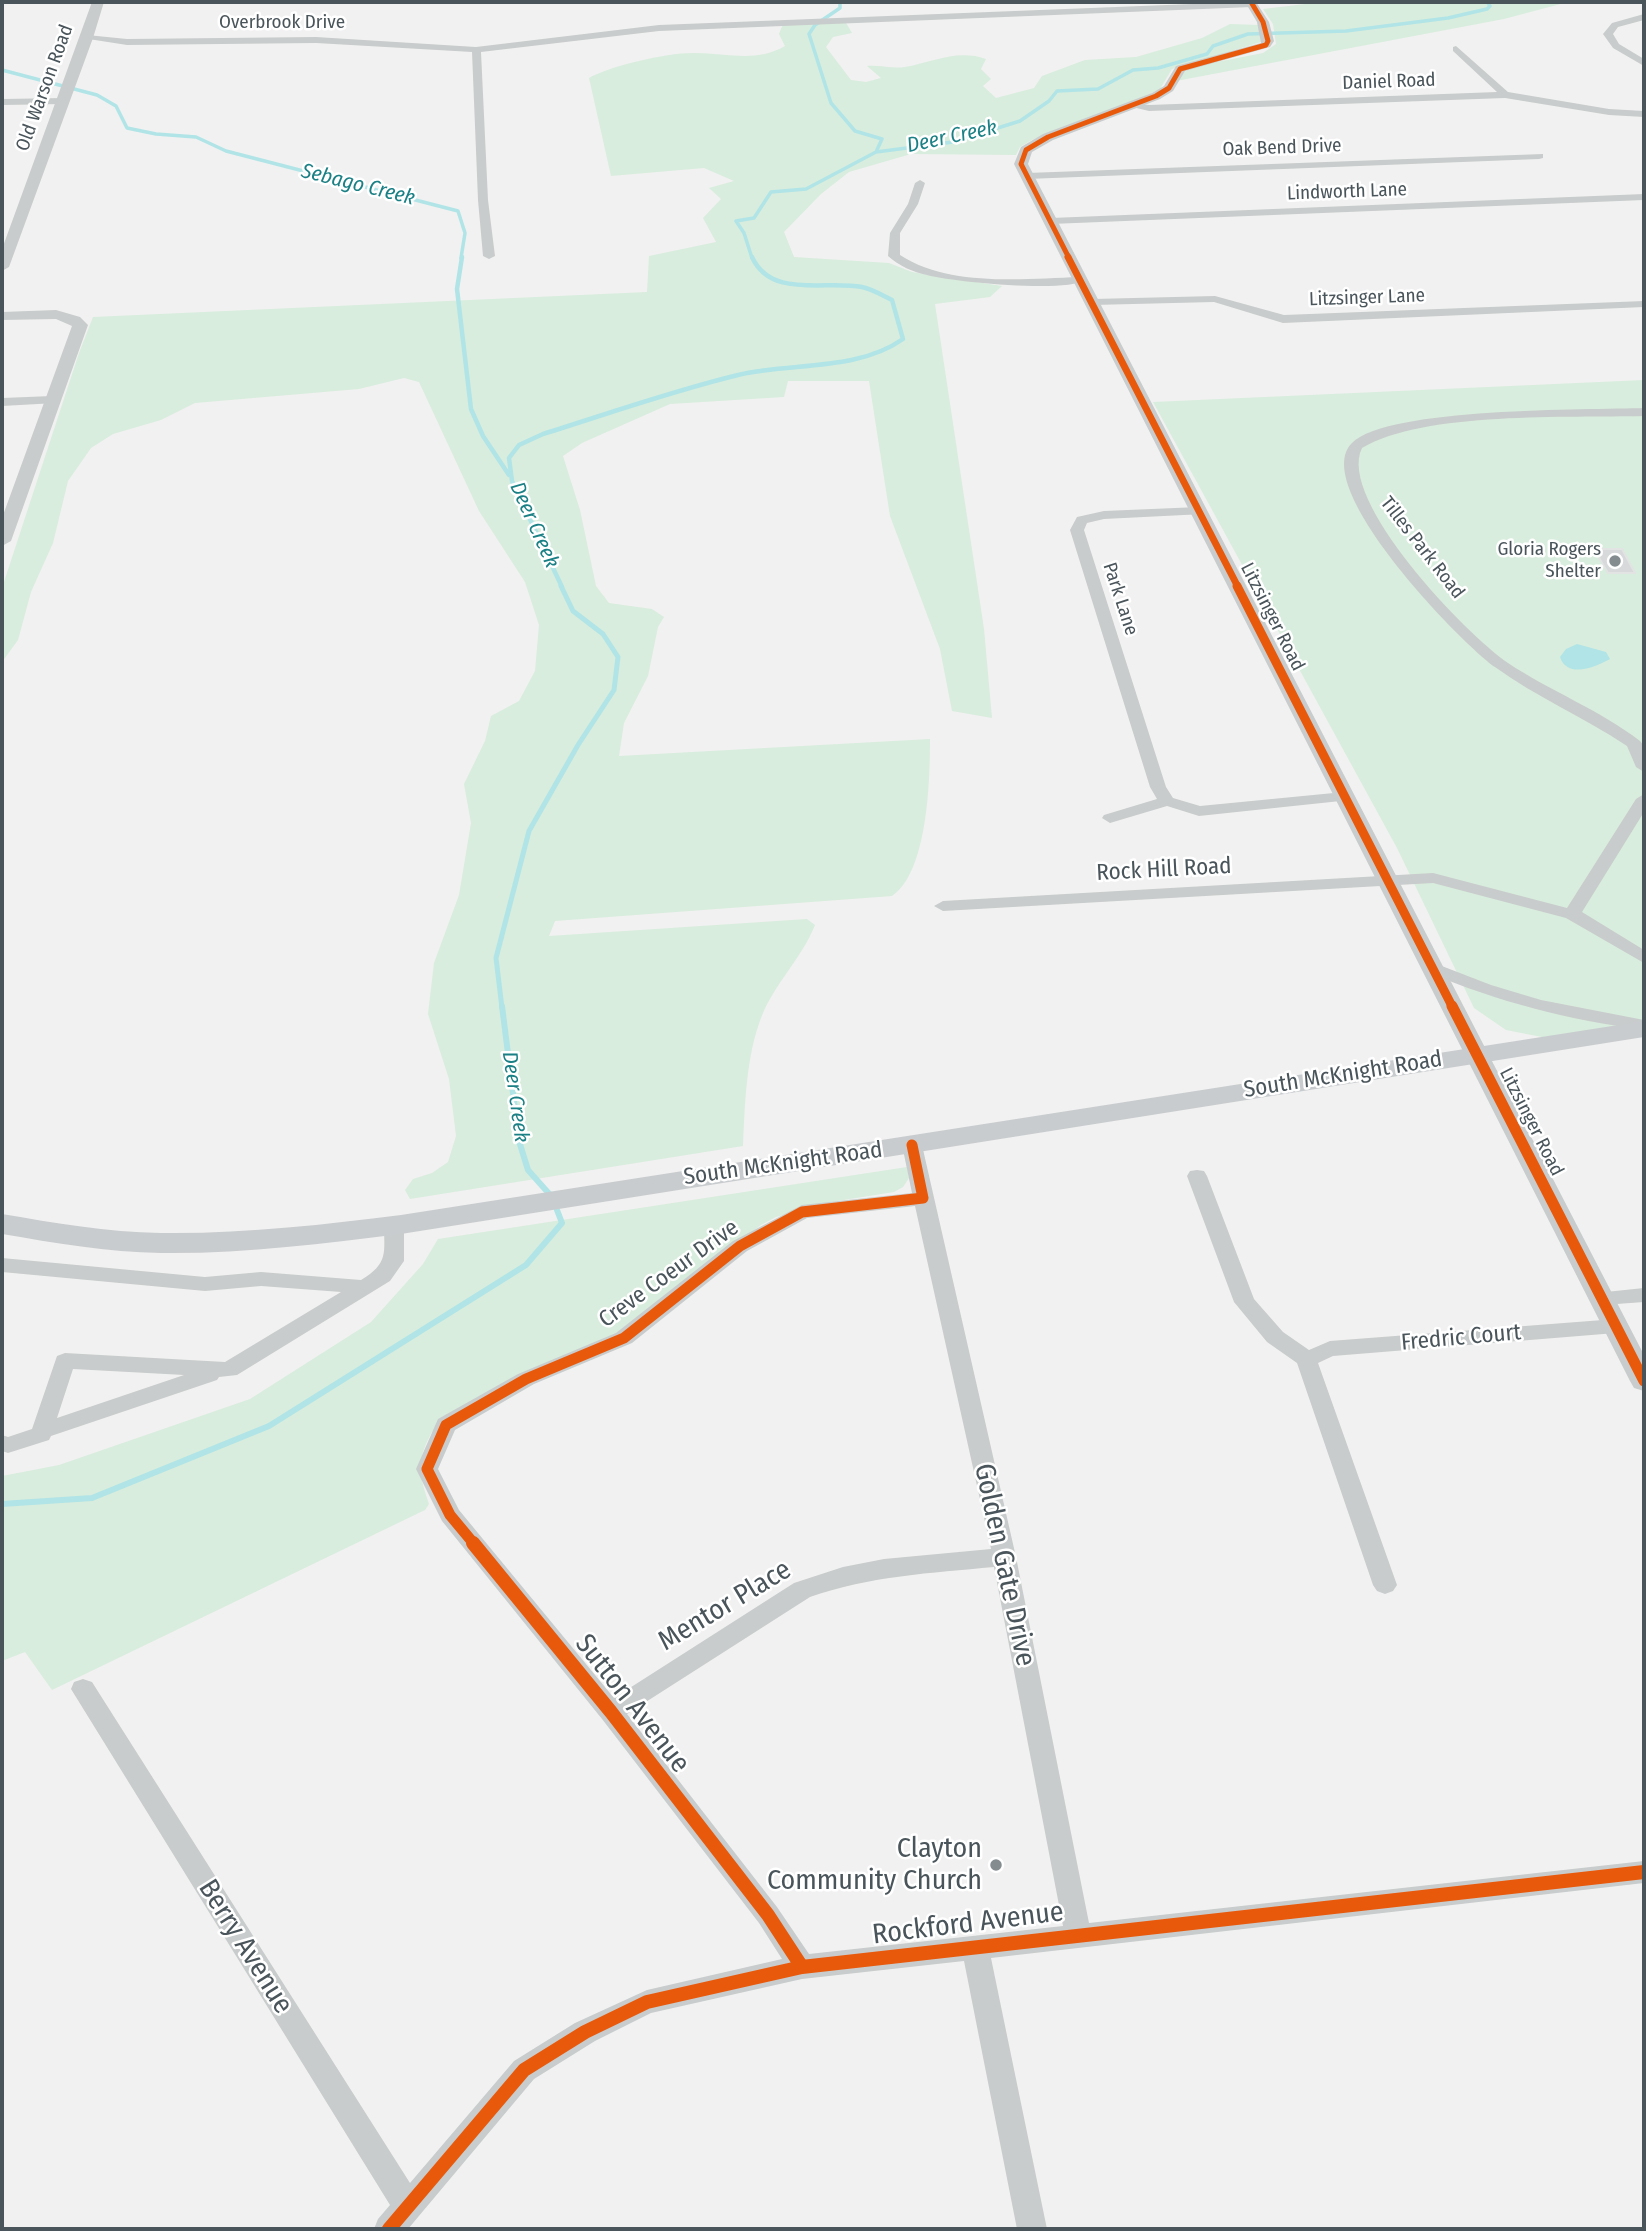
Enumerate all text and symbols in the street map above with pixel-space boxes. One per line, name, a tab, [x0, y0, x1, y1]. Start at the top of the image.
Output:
street label: Overbrook Drive	[219, 12, 345, 34]
street label: Old Warson Road	[12, 22, 78, 154]
street label: Daniel Road	[1342, 69, 1436, 95]
water label: Deer Creek	[905, 115, 999, 159]
street label: Oak Bend Drive	[1222, 135, 1342, 161]
water label: Sebago Creek	[299, 159, 417, 211]
street label: Lindworth Lane	[1287, 179, 1407, 205]
street label: Litzsinger Lane	[1309, 285, 1425, 311]
water label: Deer Creek	[504, 478, 564, 572]
street label: Tilles Park Road	[1375, 492, 1469, 604]
place label: Gloria Rogers Shelter	[1497, 539, 1601, 583]
marker: Gloria Rogers Shelter	[1607, 553, 1623, 569]
street label: Litzsinger Road	[1235, 559, 1309, 675]
street label: Park Lane	[1098, 560, 1142, 638]
street label: Rock Hill Road	[1096, 853, 1232, 887]
street label: South McKnight Road	[1242, 1046, 1444, 1104]
water label: Deer Creek	[496, 1050, 534, 1144]
street label: Litzsinger Road	[1494, 1064, 1568, 1180]
street label: South McKnight Road	[682, 1136, 884, 1192]
street label: Creve Coeur Drive	[594, 1214, 744, 1334]
street label: Fredric Court	[1400, 1319, 1522, 1357]
street label: Golden Gate Drive	[966, 1461, 1042, 1669]
street label: Mentor Place	[653, 1553, 797, 1659]
street label: Sutton Avenue	[567, 1628, 697, 1780]
place label: Clayton Community Church	[767, 1832, 982, 1898]
marker: Clayton Community Church	[988, 1857, 1004, 1873]
street label: Berry Avenue	[191, 1874, 299, 2020]
street label: Rockford Avenue	[871, 1896, 1065, 1952]

